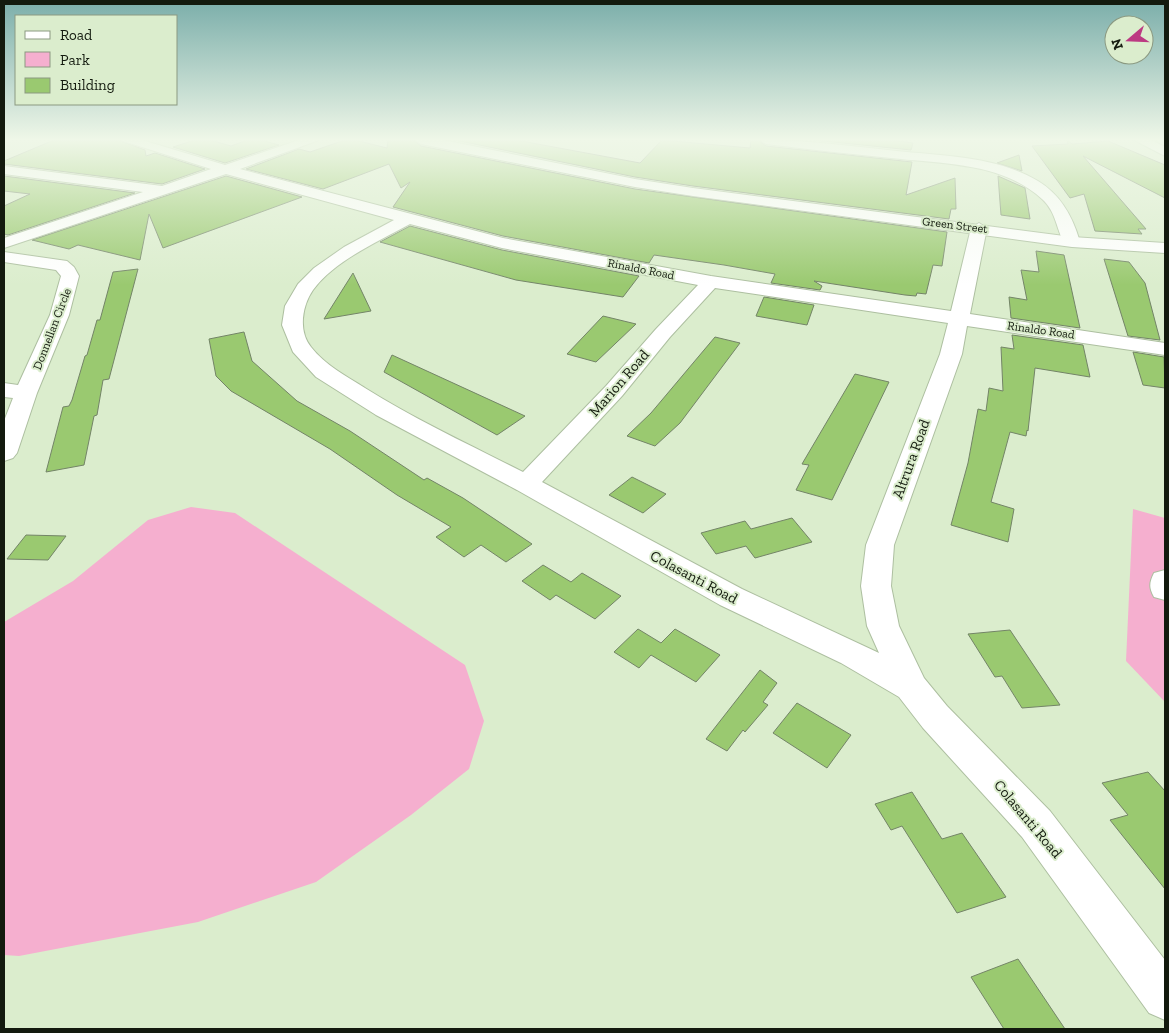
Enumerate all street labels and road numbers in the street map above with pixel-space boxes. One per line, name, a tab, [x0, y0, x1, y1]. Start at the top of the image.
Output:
street label: Green Street	[921, 214, 989, 236]
street label: Rinaldo Road	[606, 256, 676, 282]
street label: Donnellan Circle	[30, 286, 74, 372]
street label: Rinaldo Road	[1006, 318, 1076, 342]
street label: Marion Road	[585, 345, 653, 420]
street label: Altrura Road	[888, 416, 934, 501]
street label: Colasanti Road	[647, 546, 741, 608]
street label: Colasanti Road	[990, 776, 1066, 862]

